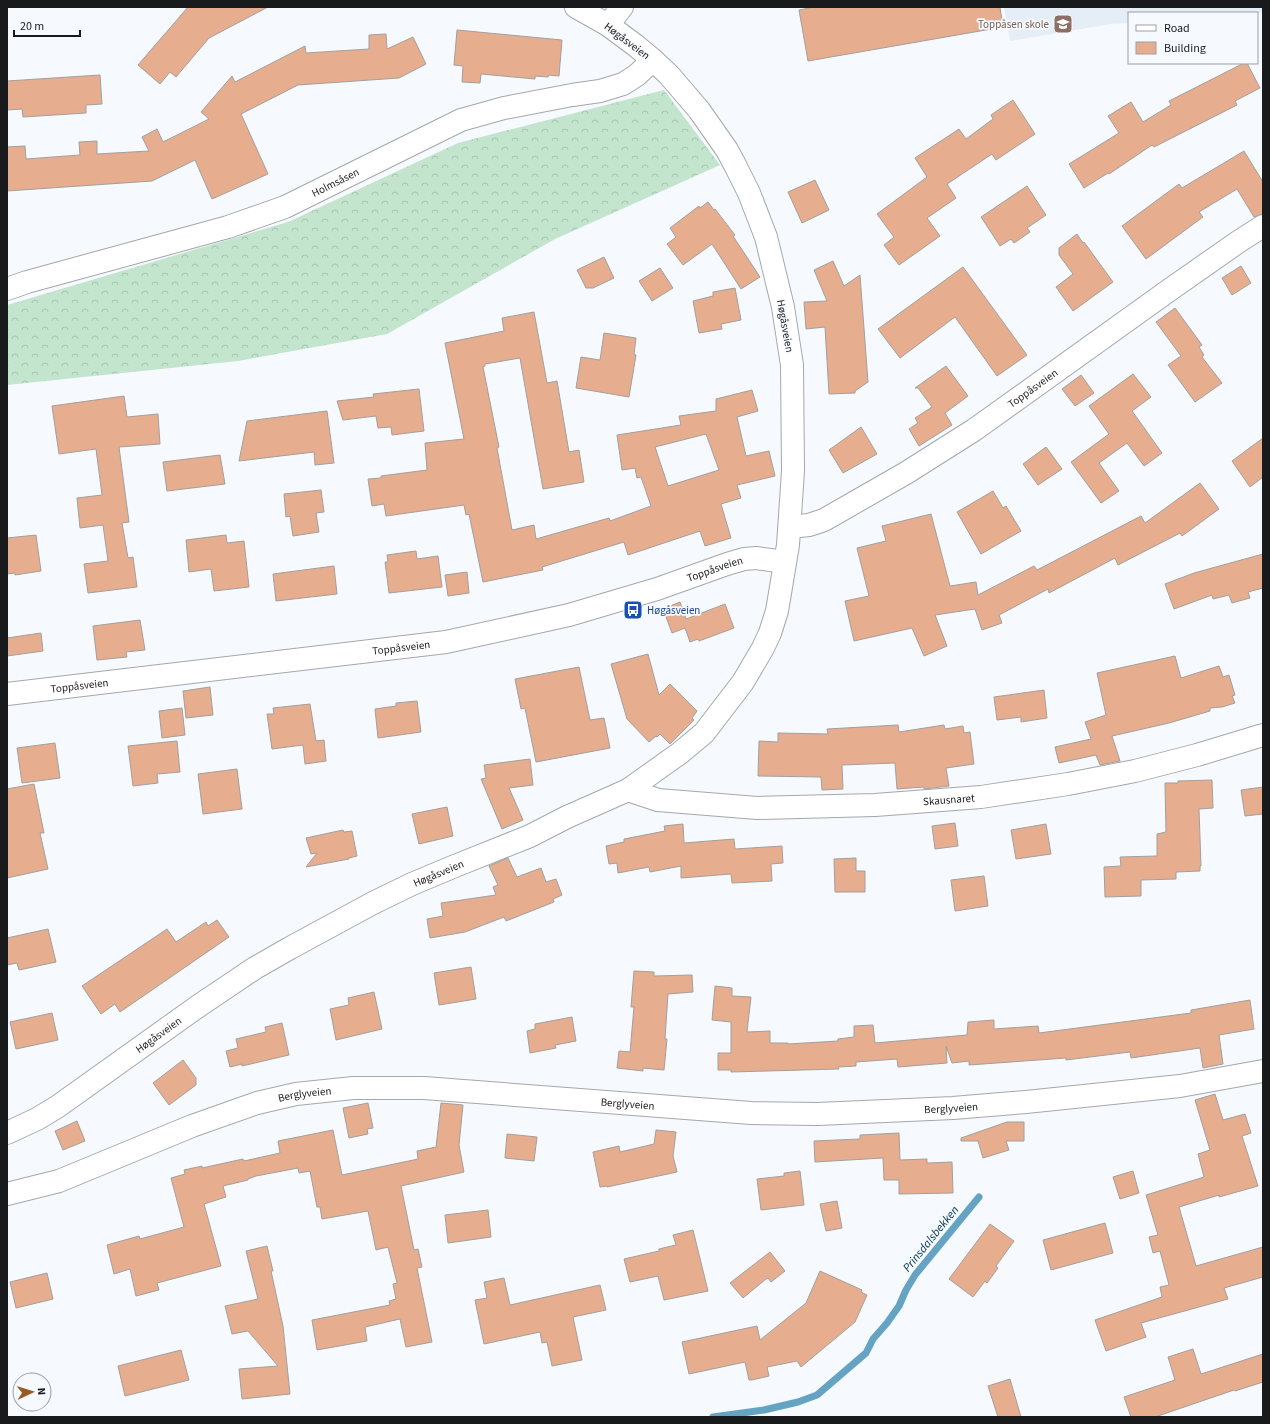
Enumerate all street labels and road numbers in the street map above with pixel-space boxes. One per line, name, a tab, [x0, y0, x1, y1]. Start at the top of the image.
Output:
street label: Høgåsveien	[601, 19, 653, 63]
street label: Holmsåsen	[309, 164, 362, 200]
street label: Høgåsveien	[773, 298, 797, 354]
street label: Toppåsveien	[1005, 365, 1061, 411]
street label: Toppåsveien	[685, 552, 744, 585]
street label: Toppåsveien	[371, 636, 431, 658]
street label: Toppåsveien	[50, 675, 109, 696]
street label: Skausnaret	[922, 790, 975, 809]
street label: Høgåsveien	[411, 856, 466, 890]
street label: Høgåsveien	[132, 1013, 184, 1056]
street label: Berglyveien	[276, 1083, 332, 1105]
street label: Berglyveien	[600, 1094, 655, 1113]
street label: Berglyveien	[924, 1098, 979, 1117]

